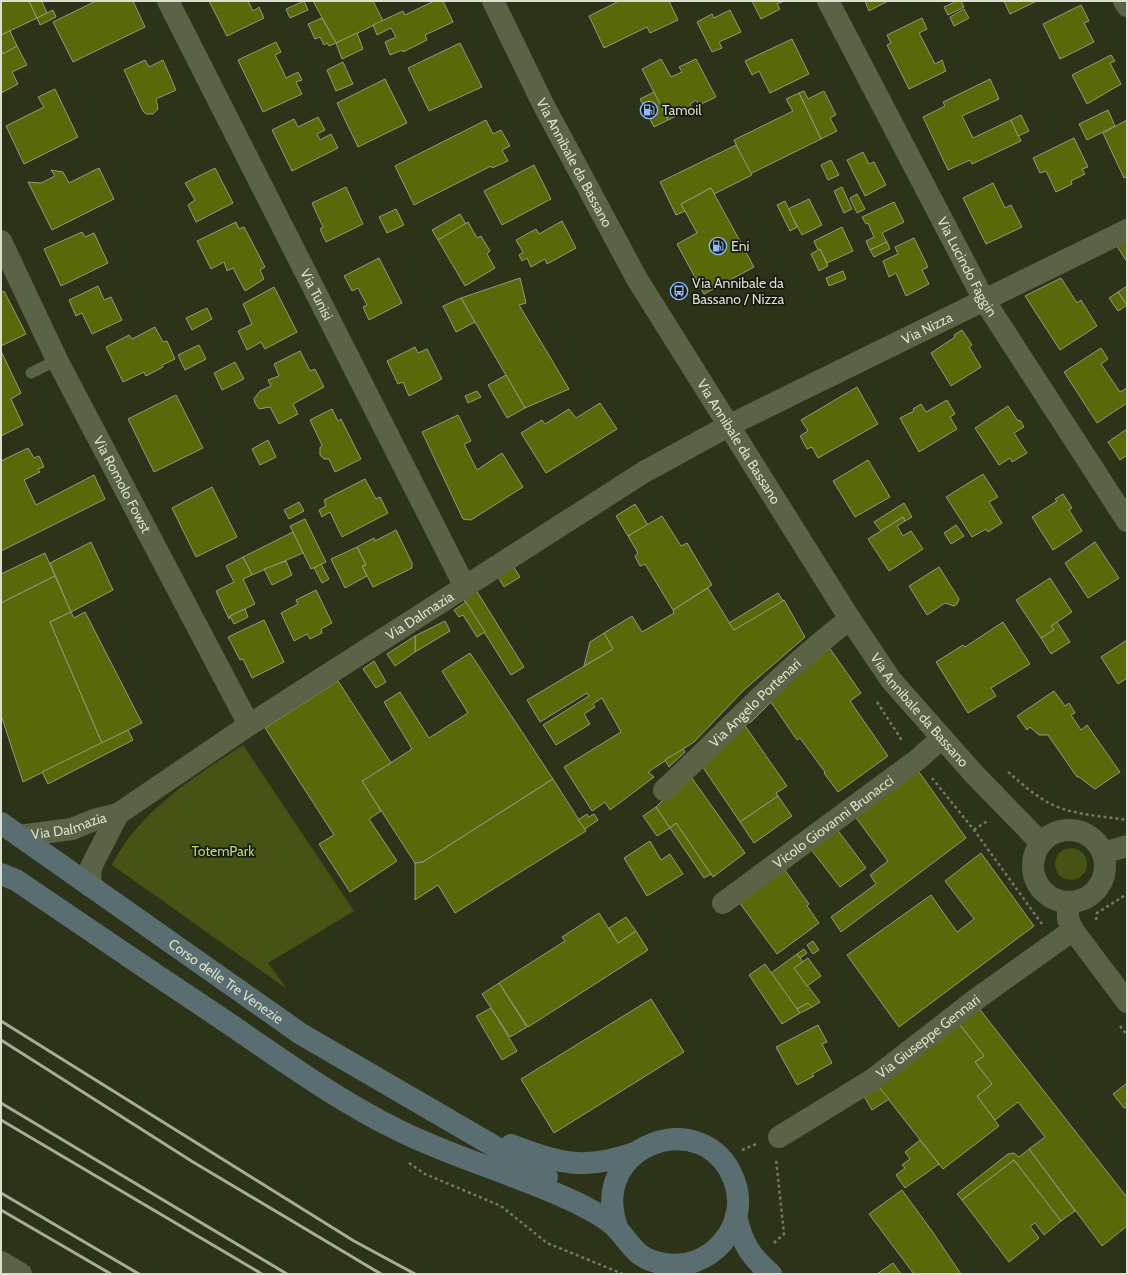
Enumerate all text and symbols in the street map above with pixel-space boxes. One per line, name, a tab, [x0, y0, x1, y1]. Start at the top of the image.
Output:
street label: Via Annibale da Bassano	[533, 95, 617, 231]
fuel station icon: Tamoil	[639, 100, 659, 120]
place label: Tamoil	[662, 101, 702, 119]
street label: Via Lucindo Faggin	[933, 214, 1001, 320]
fuel station icon: Eni	[708, 236, 728, 256]
place label: Eni	[731, 237, 749, 255]
street label: Via Tunisi	[296, 266, 337, 323]
place label: Via Annibale da Bassano / Nizza	[692, 274, 785, 308]
bus stop icon: Via Annibale da Bassano / Nizza	[669, 281, 689, 301]
street label: Via Nizza	[899, 308, 956, 348]
street label: Via Annibale da Bassano	[693, 376, 785, 508]
street label: Via Romolo Fowst	[90, 433, 155, 536]
street label: Via Dalmazia	[382, 587, 457, 644]
street label: Via Annibale da Bassano	[866, 649, 973, 771]
street label: Via Angelo Portenari	[705, 655, 805, 751]
street label: Vicolo Giovanni Brunacci	[769, 771, 897, 872]
street label: Via Dalmazia	[30, 808, 109, 843]
park label: TotemPark	[191, 842, 255, 860]
street label: Corso delle Tre Venezie	[165, 935, 287, 1028]
street label: Via Giuseppe Gennari	[872, 990, 983, 1083]

